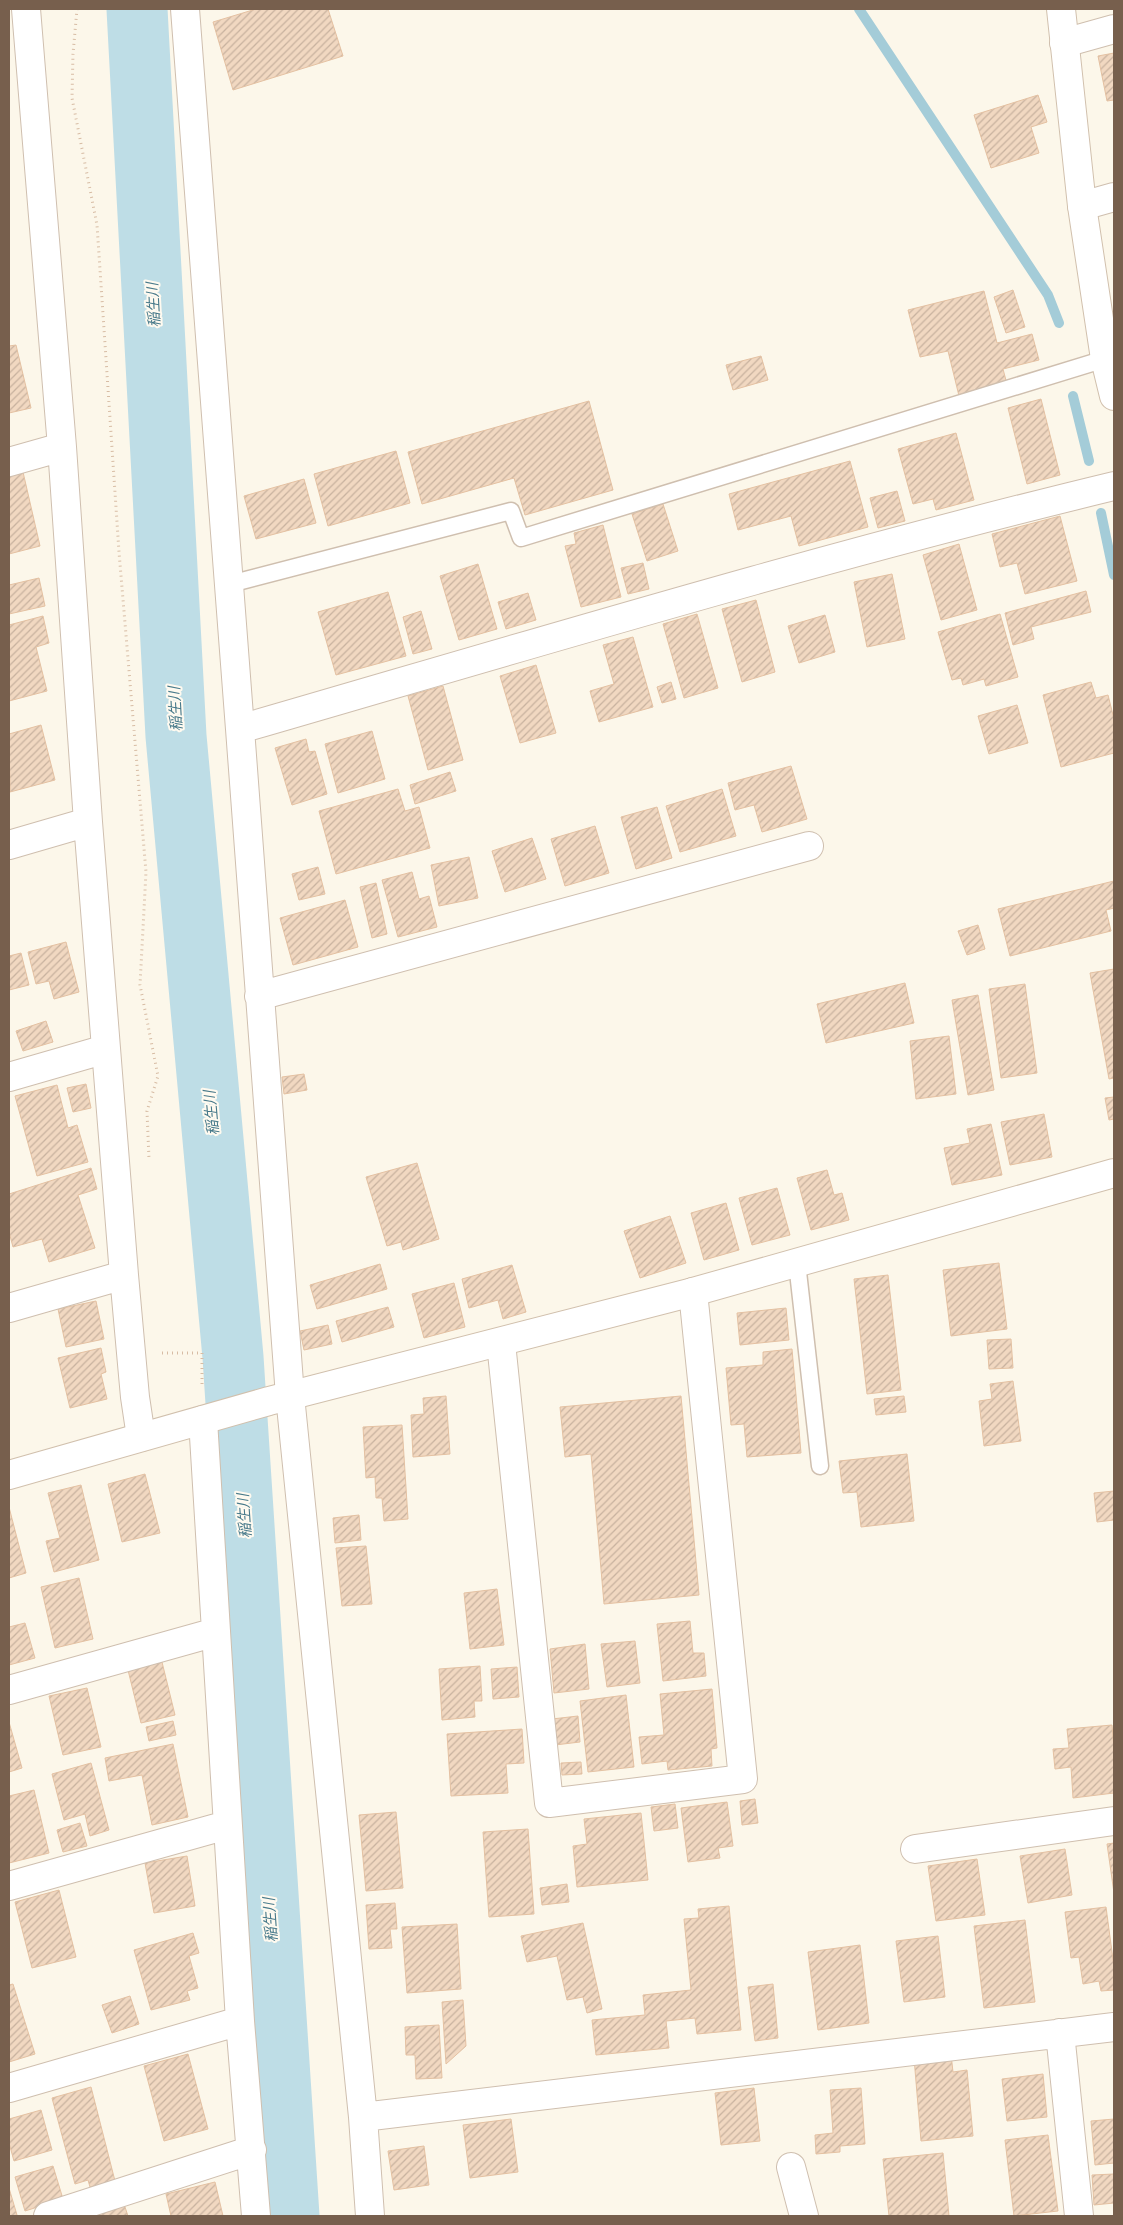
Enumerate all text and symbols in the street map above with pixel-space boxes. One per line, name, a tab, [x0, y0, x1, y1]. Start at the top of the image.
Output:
water label: 稲生川	[142, 280, 164, 328]
water label: 稲生川	[164, 684, 186, 732]
water label: 稲生川	[199, 1088, 222, 1136]
water label: 稲生川	[233, 1491, 255, 1539]
water label: 稲生川	[259, 1895, 281, 1943]

